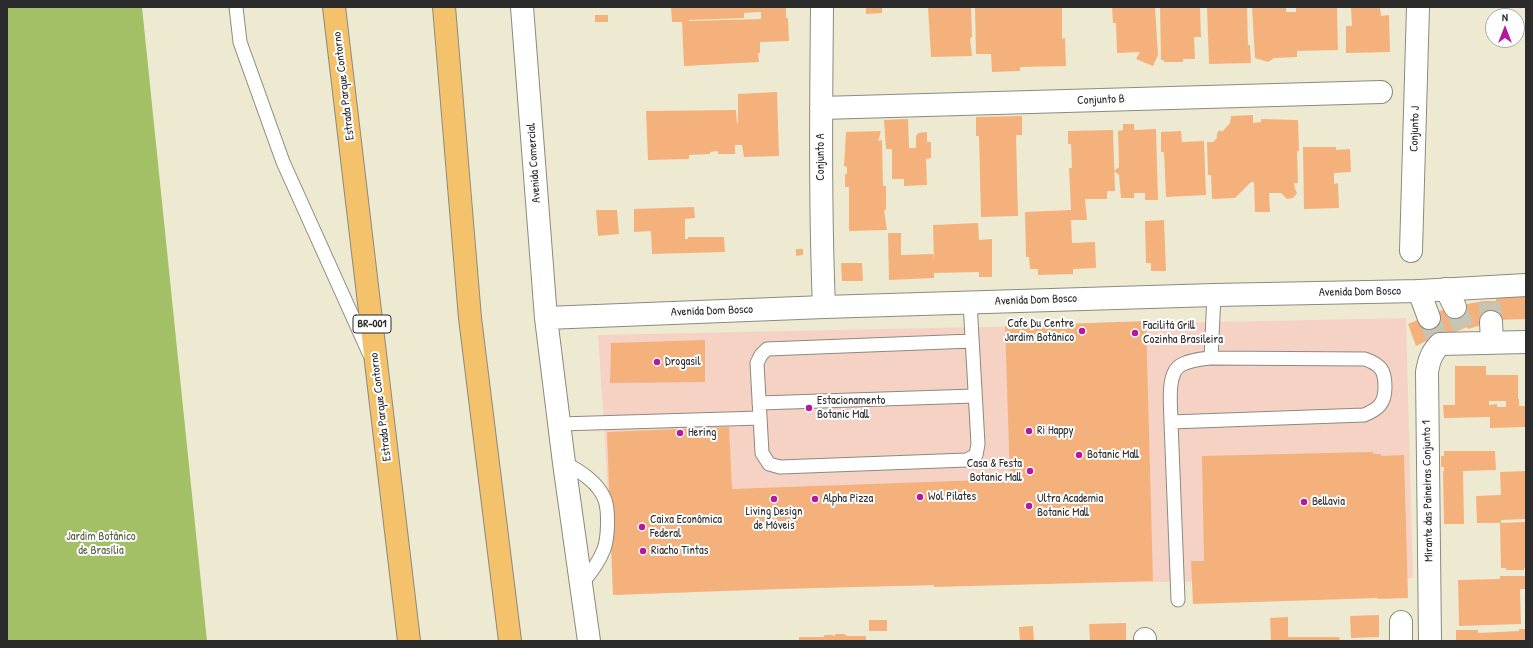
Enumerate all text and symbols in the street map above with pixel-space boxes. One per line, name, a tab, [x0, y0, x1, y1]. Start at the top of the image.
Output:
north arrow	[1485, 8, 1525, 48]
text: N	[1502, 10, 1508, 24]
street label: Estrada Parque Contorno	[330, 31, 358, 141]
street label: Conjunto B	[1077, 92, 1125, 108]
street label: Conjunto J	[1407, 106, 1423, 152]
street label: Avenida Comercial	[524, 123, 544, 203]
street label: Conjunto A	[814, 133, 828, 181]
street label: Avenida Dom Bosco	[1319, 284, 1401, 300]
street label: Avenida Dom Bosco	[995, 291, 1077, 309]
street label: Avenida Dom Bosco	[671, 302, 753, 320]
road number: BR-001	[353, 315, 391, 333]
place label: Cafe Du Centre Jardim Botânico	[1005, 317, 1074, 345]
place label: Facilitá Grill Cozinha Brasileira	[1143, 319, 1223, 347]
marker: Cafe Du Centre Jardim Botânico	[1077, 326, 1087, 336]
marker: Facilitá Grill Cozinha Brasileira	[1130, 328, 1140, 338]
street label: Estrada Parque Contorno	[367, 352, 395, 462]
place label: Drogasil	[665, 355, 701, 369]
marker: Drogasil	[652, 357, 662, 367]
place label: Estacionamento Botanic Mall	[817, 394, 885, 422]
marker: Estacionamento Botanic Mall	[804, 403, 814, 413]
street label: Mirante das Paineiras Conjunto 1	[1420, 420, 1436, 562]
place label: Ri Happy	[1037, 424, 1074, 438]
place label: Hering	[688, 426, 716, 440]
marker: Ri Happy	[1024, 426, 1034, 436]
marker: Hering	[675, 428, 685, 438]
place label: Botanic Mall	[1087, 448, 1139, 462]
marker: Botanic Mall	[1074, 450, 1084, 460]
place label: Casa & Festa Botanic Mall	[967, 457, 1022, 485]
marker: Casa & Festa Botanic Mall	[1025, 466, 1035, 476]
place label: Wol Pilates	[928, 490, 976, 504]
place label: Alpha Pizza	[823, 492, 873, 506]
marker: Wol Pilates	[915, 492, 925, 502]
place label: Ultra Academia Botanic Mall	[1037, 492, 1103, 520]
marker: Living Design de Móveis	[769, 494, 779, 504]
marker: Alpha Pizza	[810, 494, 820, 504]
place label: Bellavia	[1312, 495, 1345, 509]
marker: Bellavia	[1299, 497, 1309, 507]
marker: Ultra Academia Botanic Mall	[1024, 501, 1034, 511]
place label: Living Design de Móveis	[746, 505, 802, 533]
place label: Caixa Econômica Federal	[650, 513, 722, 541]
marker: Caixa Econômica Federal	[637, 522, 647, 532]
park label: Jardim Botânico de Brasília	[66, 530, 136, 558]
place label: Riacho Tintas	[651, 544, 708, 558]
marker: Riacho Tintas	[638, 546, 648, 556]

